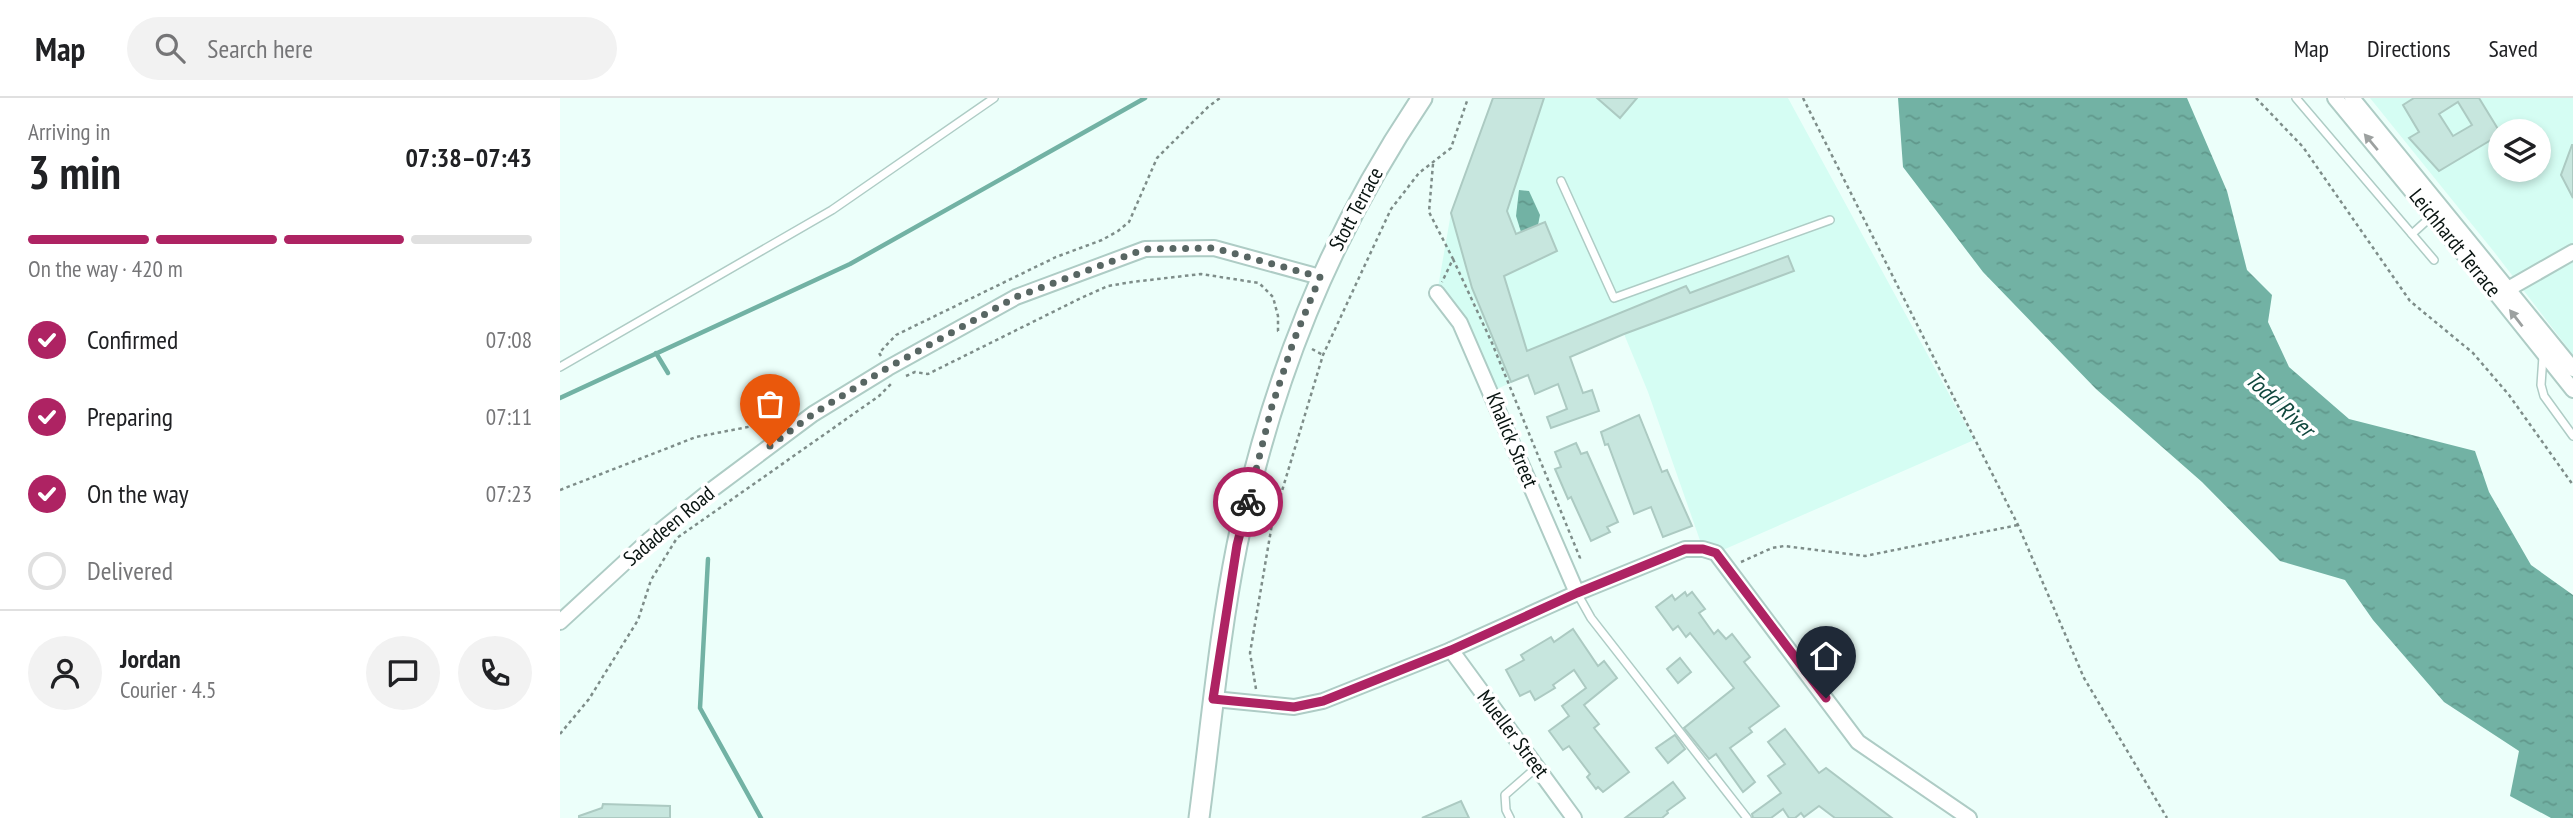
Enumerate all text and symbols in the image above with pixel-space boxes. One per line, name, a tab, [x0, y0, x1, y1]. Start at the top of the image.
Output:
search box	[127, 17, 617, 80]
text: Map	[35, 27, 85, 70]
icon: search	[151, 29, 189, 67]
text: Search here	[207, 32, 313, 65]
text: Map	[2294, 33, 2329, 64]
text: Directions	[2367, 33, 2451, 64]
text: Saved	[2489, 33, 2538, 64]
text: Arriving in	[28, 117, 110, 146]
map controls	[2488, 119, 2551, 182]
button: layers	[2488, 119, 2551, 182]
one-way arrow	[2364, 133, 2379, 150]
text: 07:38–07:43	[405, 141, 532, 174]
text: 3 min	[28, 142, 121, 202]
street label: Stott Terrace	[1322, 162, 1389, 255]
street label: Leichhardt Terrace	[2404, 183, 2507, 302]
text: On the way · 420 m	[28, 254, 183, 283]
one-way arrow	[2508, 309, 2523, 327]
icon: check	[28, 321, 66, 359]
text: Confirmed	[87, 323, 178, 356]
text: 07:08	[486, 325, 532, 354]
water label: Todd River	[2240, 365, 2323, 445]
pin	[740, 374, 800, 446]
icon: bag	[751, 385, 789, 423]
street label: Khalick Street	[1480, 388, 1545, 492]
icon: check	[28, 398, 66, 436]
text: Preparing	[87, 400, 173, 433]
text: 07:11	[486, 402, 532, 431]
courier	[1213, 467, 1283, 537]
icon: check	[28, 475, 66, 513]
text: On the way	[87, 477, 189, 510]
text: 07:23	[486, 479, 532, 508]
street label: Sadadeen Road	[618, 480, 720, 572]
icon: bike	[1229, 483, 1267, 521]
text: Delivered	[87, 554, 173, 587]
pin	[1796, 626, 1856, 698]
button: person	[28, 636, 102, 710]
button: chat	[366, 636, 440, 710]
button: phone	[458, 636, 532, 710]
icon: home	[1807, 637, 1845, 675]
text: Jordan	[120, 642, 181, 675]
text: Courier · 4.5	[120, 675, 216, 704]
street label: Mueller Street	[1472, 684, 1555, 783]

